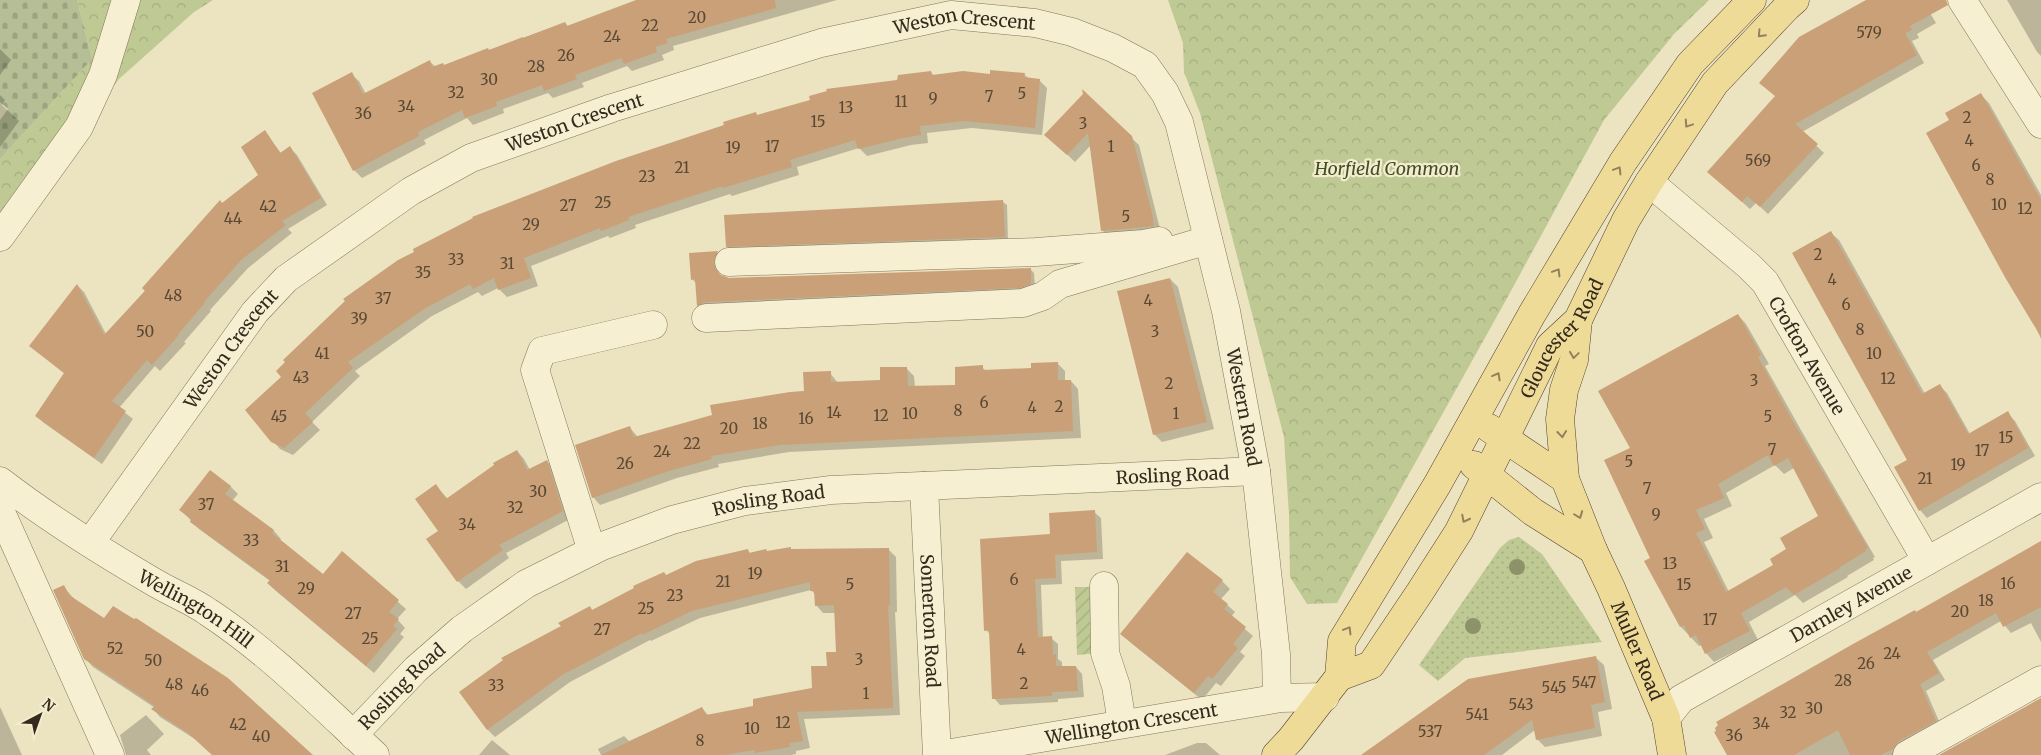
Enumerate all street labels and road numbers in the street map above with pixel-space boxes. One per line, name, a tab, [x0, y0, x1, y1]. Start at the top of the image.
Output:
street label: Weston Crescent	[890, 3, 1037, 39]
street label: Weston Crescent	[502, 88, 646, 157]
street label: Gloucester Road	[1515, 274, 1608, 402]
street label: Weston Crescent	[178, 284, 283, 414]
street label: Crofton Avenue	[1764, 292, 1851, 419]
street label: Western Road	[1222, 345, 1266, 468]
street label: Rosling Road	[1115, 461, 1230, 489]
street label: Rosling Road	[710, 479, 826, 521]
street label: Somerton Road	[916, 553, 945, 688]
street label: Darnley Avenue	[1786, 560, 1916, 647]
street label: Wellington Hill	[134, 564, 259, 653]
street label: Muller Road	[1606, 598, 1669, 704]
street label: Rosling Road	[353, 638, 450, 734]
street label: Wellington Crescent	[1042, 697, 1219, 749]

